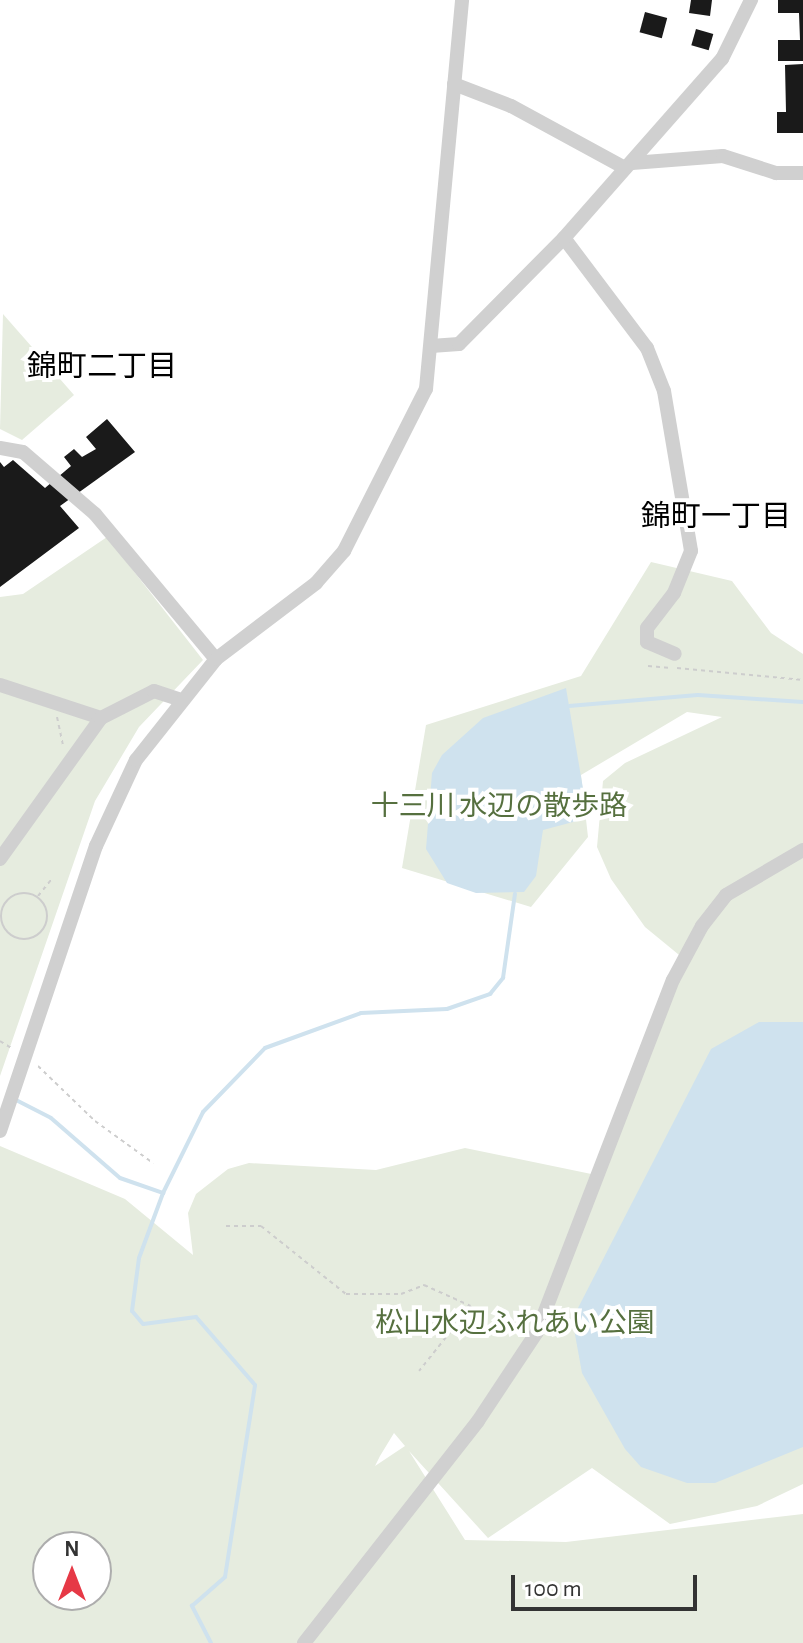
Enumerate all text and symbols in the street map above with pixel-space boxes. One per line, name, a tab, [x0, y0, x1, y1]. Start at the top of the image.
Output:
district label: 錦町二丁目	[27, 349, 177, 385]
district label: 錦町一丁目	[641, 499, 791, 535]
park label: 十三川 水辺の散歩路	[371, 790, 627, 824]
park label: 松山水辺ふれあい公園	[375, 1307, 655, 1341]
north arrow	[32, 1531, 112, 1611]
text: N	[64, 1538, 80, 1560]
scale bar	[515, 1559, 701, 1609]
text: 100 m	[525, 1577, 582, 1601]

